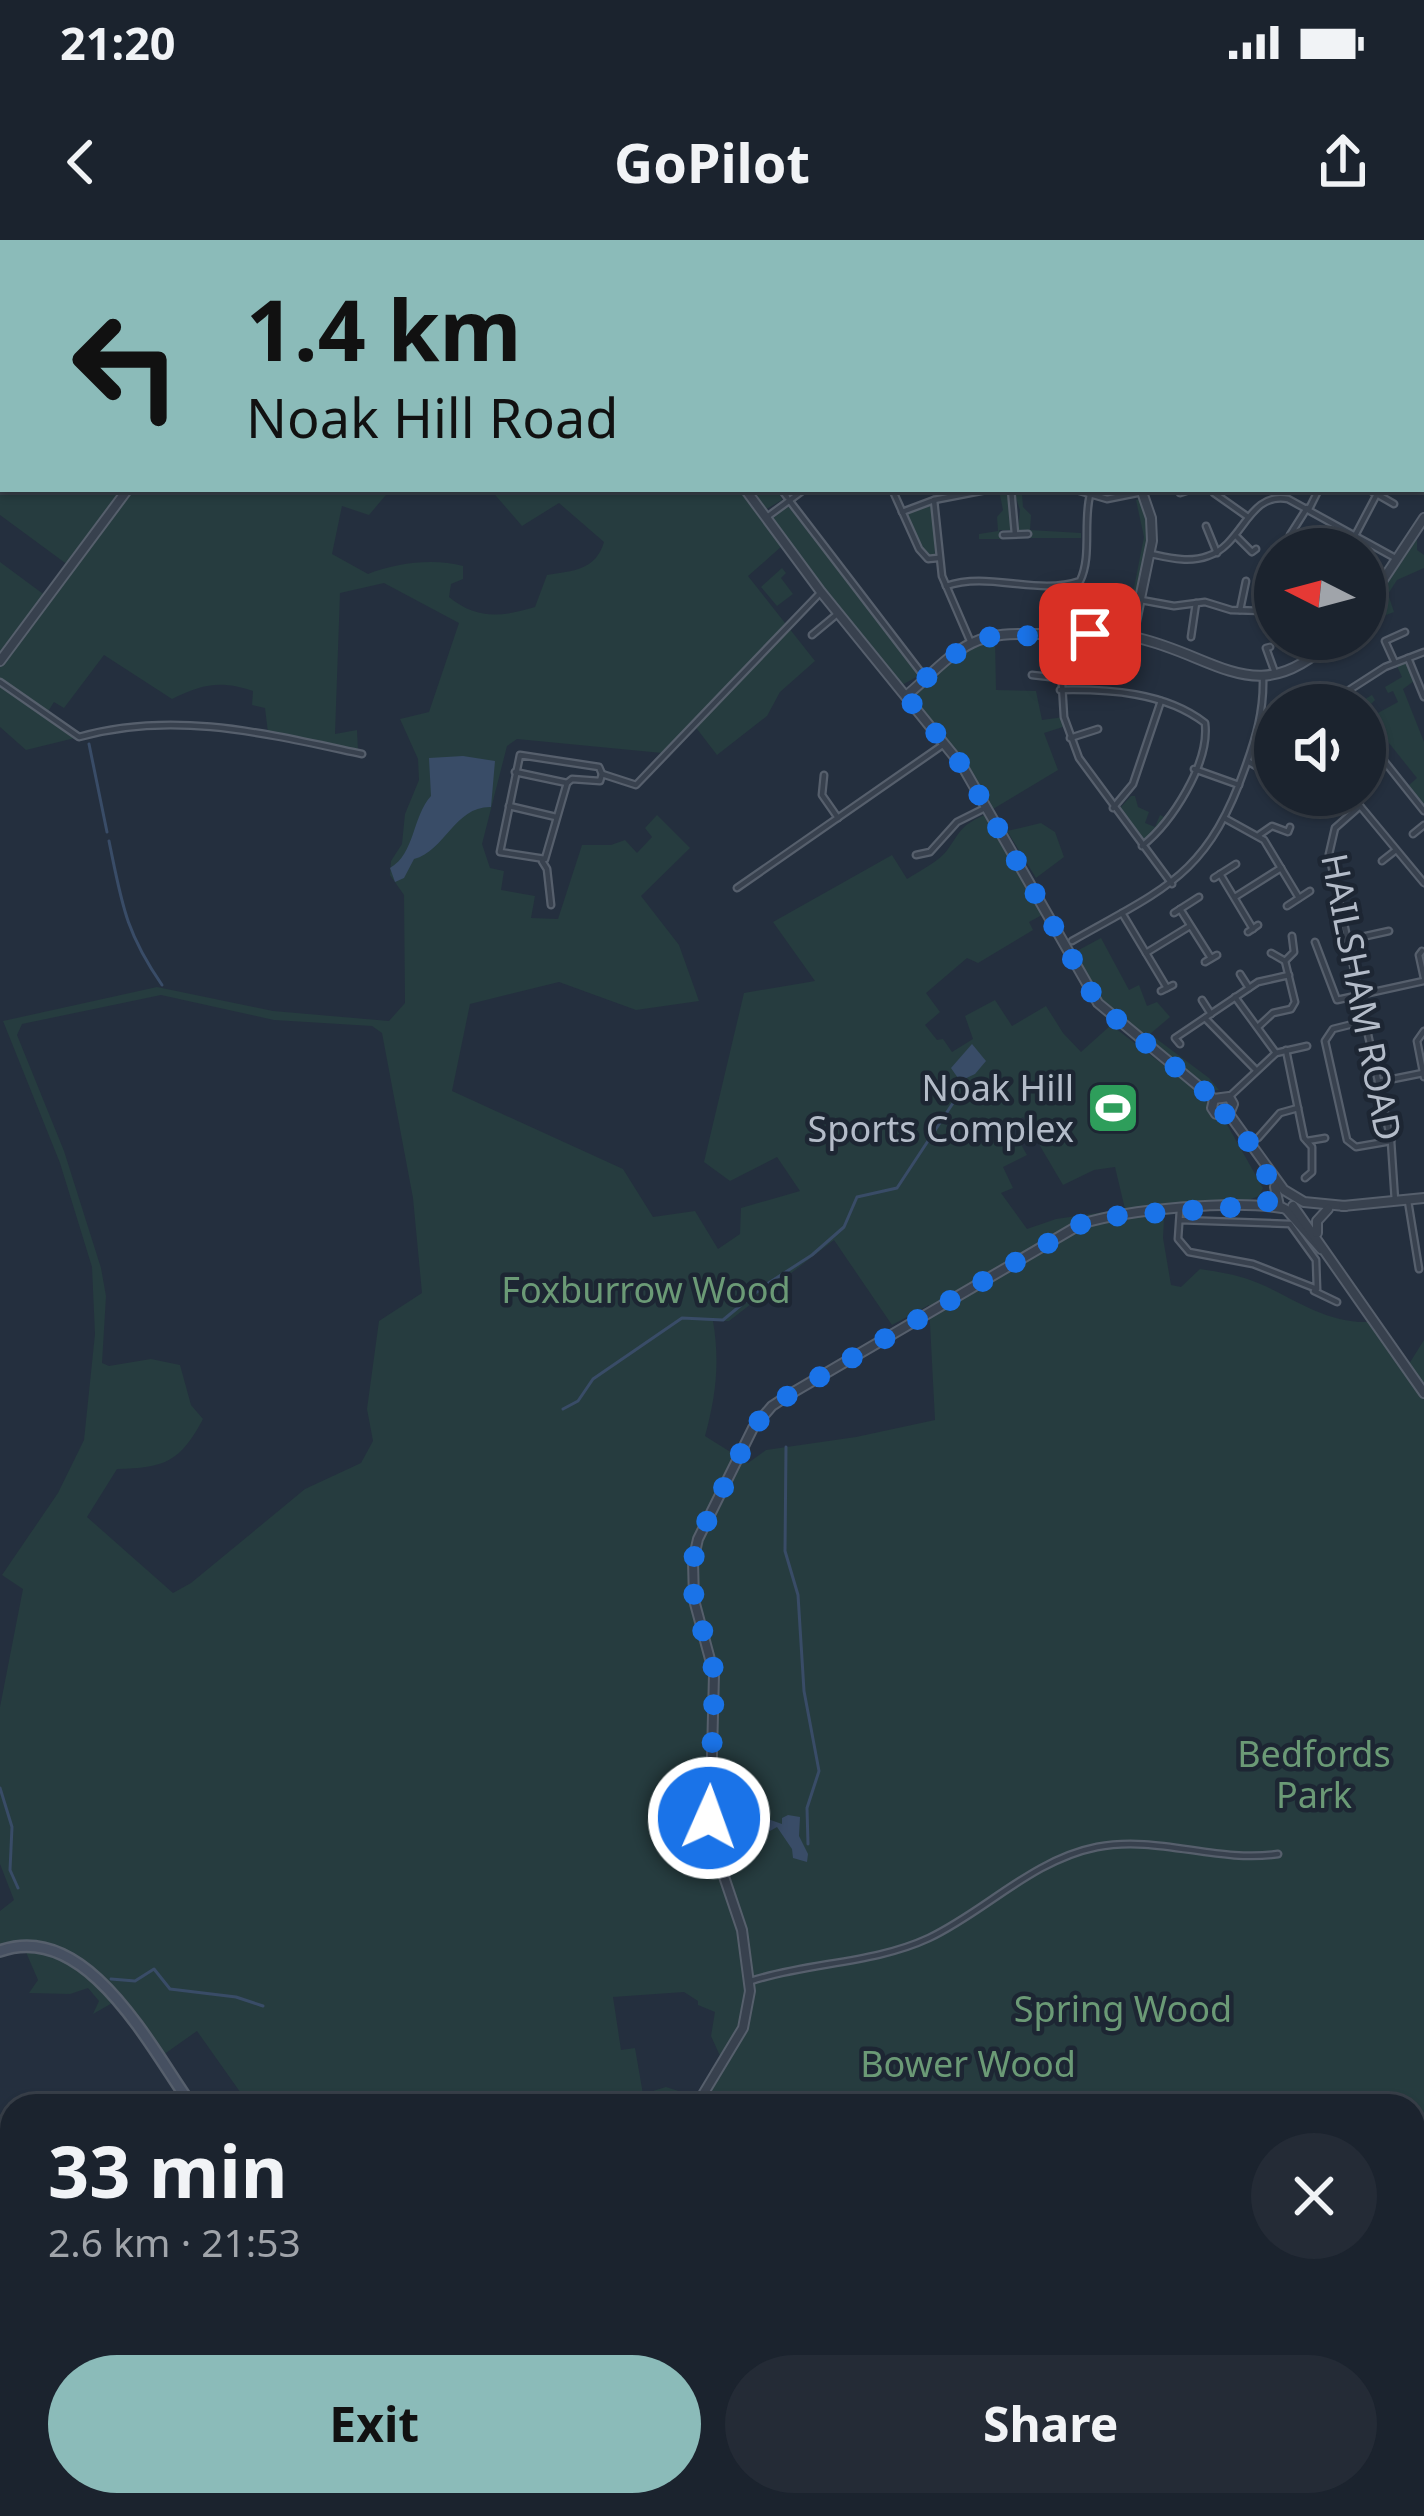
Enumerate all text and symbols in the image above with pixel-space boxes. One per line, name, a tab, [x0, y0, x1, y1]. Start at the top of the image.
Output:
text: 21:20	[60, 12, 176, 73]
text: GoPilot	[614, 125, 810, 199]
icon: back	[48, 129, 114, 195]
icon: share	[1310, 129, 1376, 195]
text: 1.4 km	[246, 271, 522, 386]
icon: left	[48, 288, 204, 444]
text: Noak Hill Road	[246, 380, 619, 454]
north arrow	[1254, 528, 1386, 660]
map controls	[1254, 528, 1386, 816]
pin	[1039, 583, 1141, 685]
icon: arrive	[1057, 601, 1123, 667]
button: sound	[1254, 684, 1386, 816]
street label: HAILSHAM ROAD	[1310, 849, 1414, 1145]
place label: Noak Hill Sports Complex	[808, 1063, 1074, 1153]
sports icon: Noak Hill Sports Complex	[1085, 1080, 1141, 1136]
park label: Foxburrow Wood	[501, 1265, 791, 1314]
park label: Bedfords Park	[1237, 1729, 1391, 1819]
position arrow	[646, 1755, 772, 1881]
park label: Spring Wood	[1014, 1984, 1232, 2033]
park label: Bower Wood	[860, 2039, 1076, 2088]
text: 33 min	[48, 2121, 288, 2219]
button: close	[1251, 2133, 1377, 2259]
text: 2.6 km · 21:53	[48, 2215, 301, 2268]
button: Exit	[48, 2355, 701, 2493]
button: Share	[725, 2355, 1377, 2493]

